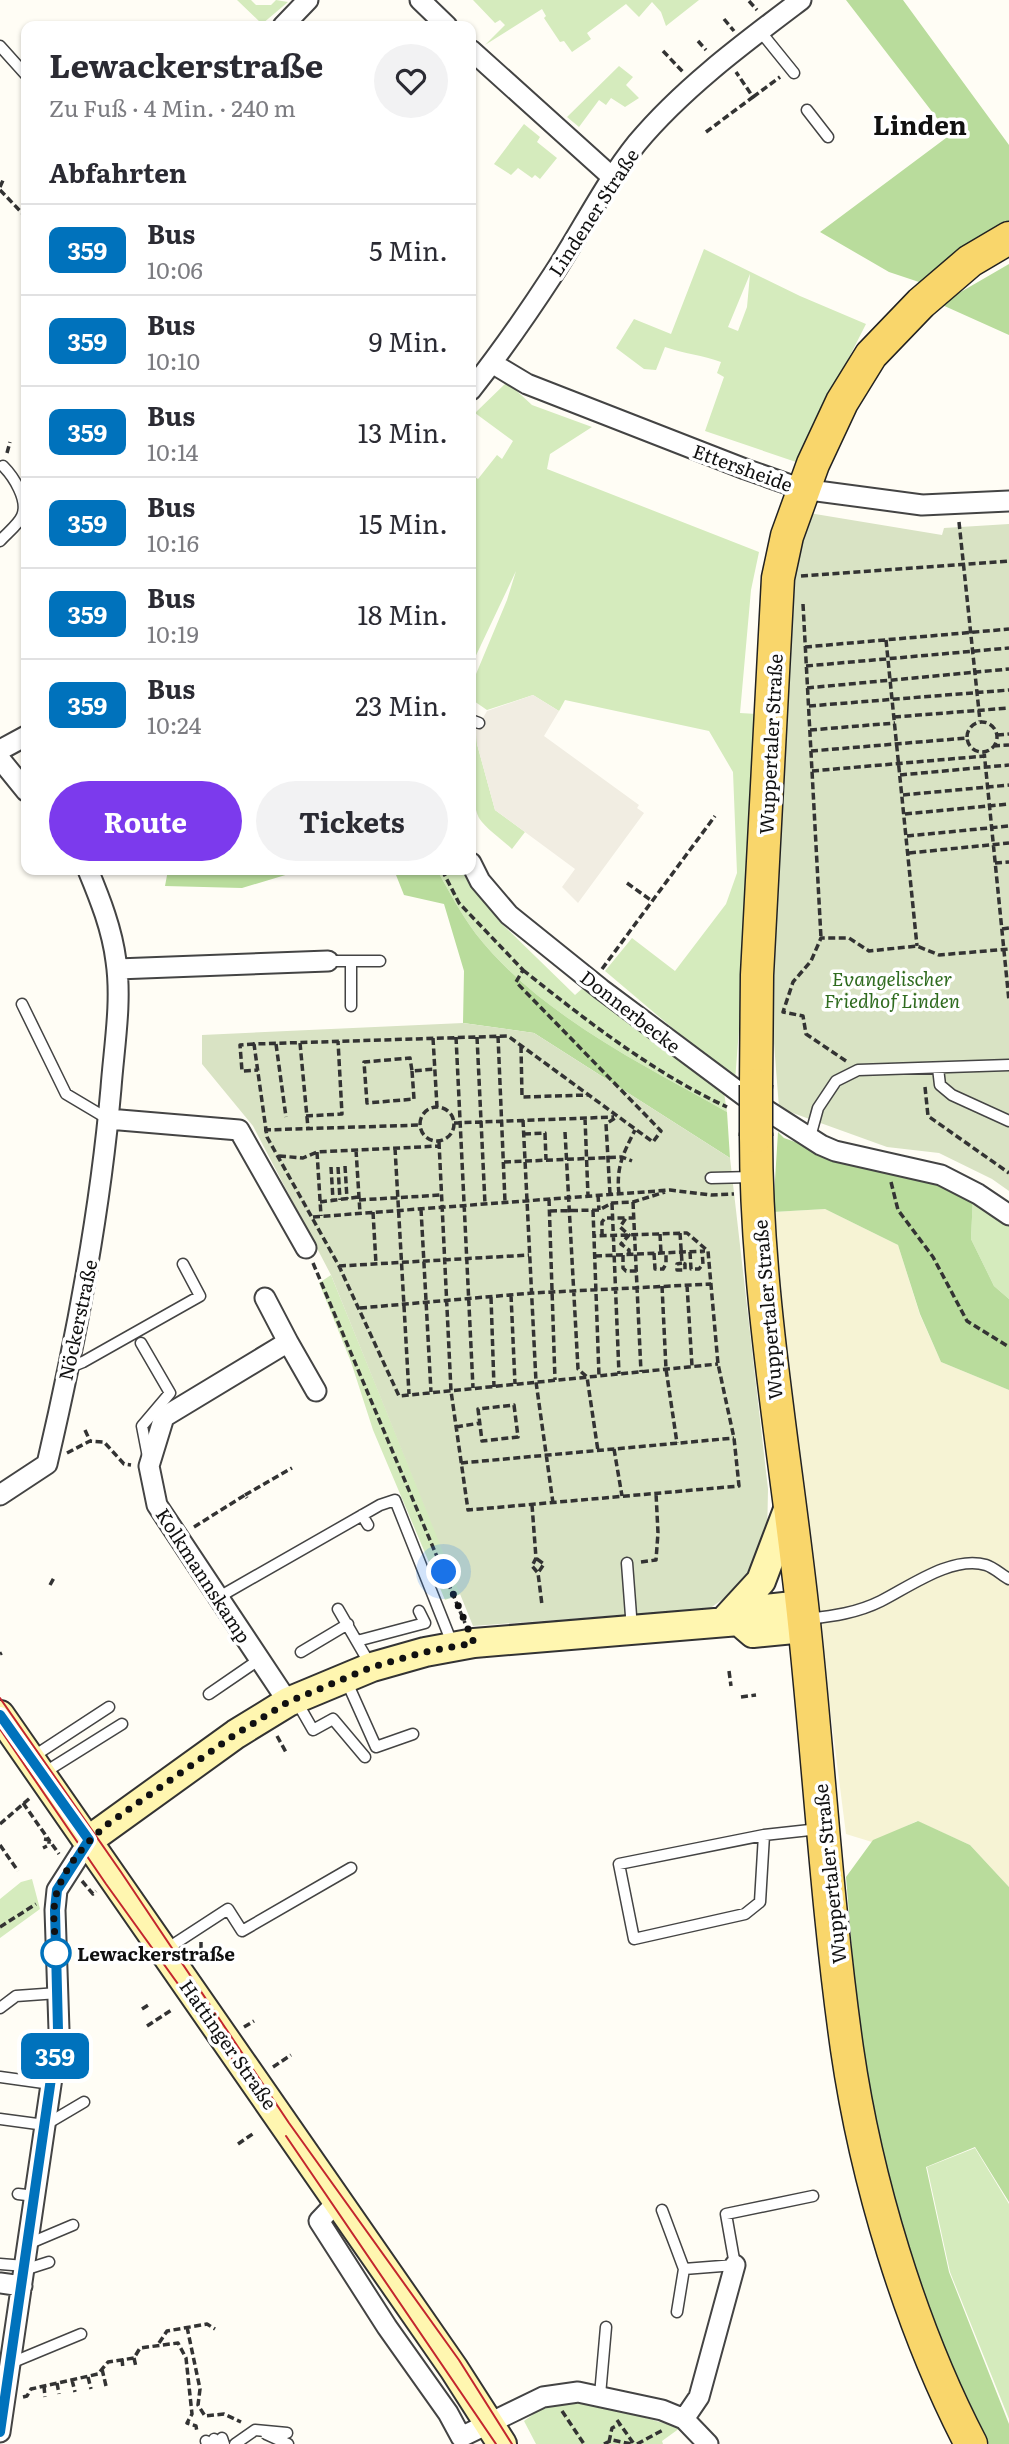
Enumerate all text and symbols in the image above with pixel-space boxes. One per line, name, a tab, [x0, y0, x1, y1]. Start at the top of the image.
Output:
text: Lewackerstraße	[49, 39, 324, 88]
button: heart	[374, 44, 448, 118]
text: Zu Fuß · 4 Min. · 240 m	[49, 90, 296, 124]
district label: Linden	[873, 104, 967, 143]
street label: Lindener Straße	[541, 142, 645, 281]
text: Abfahrten	[49, 152, 187, 191]
text: Bus	[147, 213, 195, 252]
text: 5 Min.	[369, 230, 448, 269]
text: 359	[68, 232, 107, 267]
text: 10:06	[147, 252, 203, 286]
text: Bus	[147, 304, 195, 343]
text: 9 Min.	[369, 321, 448, 360]
text: 359	[68, 323, 107, 358]
text: 10:10	[147, 343, 200, 377]
text: Bus	[147, 395, 195, 434]
text: 13 Min.	[358, 412, 448, 451]
text: 359	[68, 414, 107, 449]
text: 10:14	[147, 434, 198, 468]
street label: Ettersheide	[689, 436, 797, 498]
text: Bus	[147, 486, 195, 525]
text: 15 Min.	[359, 503, 448, 542]
text: 359	[68, 505, 107, 540]
text: 10:16	[147, 525, 199, 559]
text: Bus	[147, 577, 195, 616]
text: 18 Min.	[358, 594, 448, 633]
text: 359	[68, 596, 107, 631]
text: 10:19	[147, 616, 199, 650]
street label: Wuppertaler Straße	[751, 653, 789, 835]
text: Bus	[147, 668, 195, 707]
text: 23 Min.	[355, 685, 448, 724]
text: 359	[68, 687, 107, 722]
text: 10:24	[147, 707, 201, 741]
button: Route	[49, 781, 242, 861]
button: Tickets	[256, 781, 448, 861]
street label: Donnerbecke	[575, 963, 687, 1059]
park label: Evangelischer Friedhof Linden	[824, 964, 961, 1014]
street label: Wuppertaler Straße	[745, 1219, 789, 1401]
street label: Nöckerstraße	[51, 1257, 104, 1383]
street label: Kolkmannskamp	[150, 1502, 258, 1648]
your location	[426, 1554, 461, 1589]
street label: Wuppertaler Straße	[806, 1783, 852, 1965]
marker: Lewackerstraße	[41, 1938, 71, 1968]
place label: Lewackerstraße	[77, 1939, 235, 1967]
street label: Hattinger Straße	[174, 1973, 284, 2115]
line badge: 359	[15, 2033, 95, 2079]
text: 359	[35, 2038, 75, 2073]

